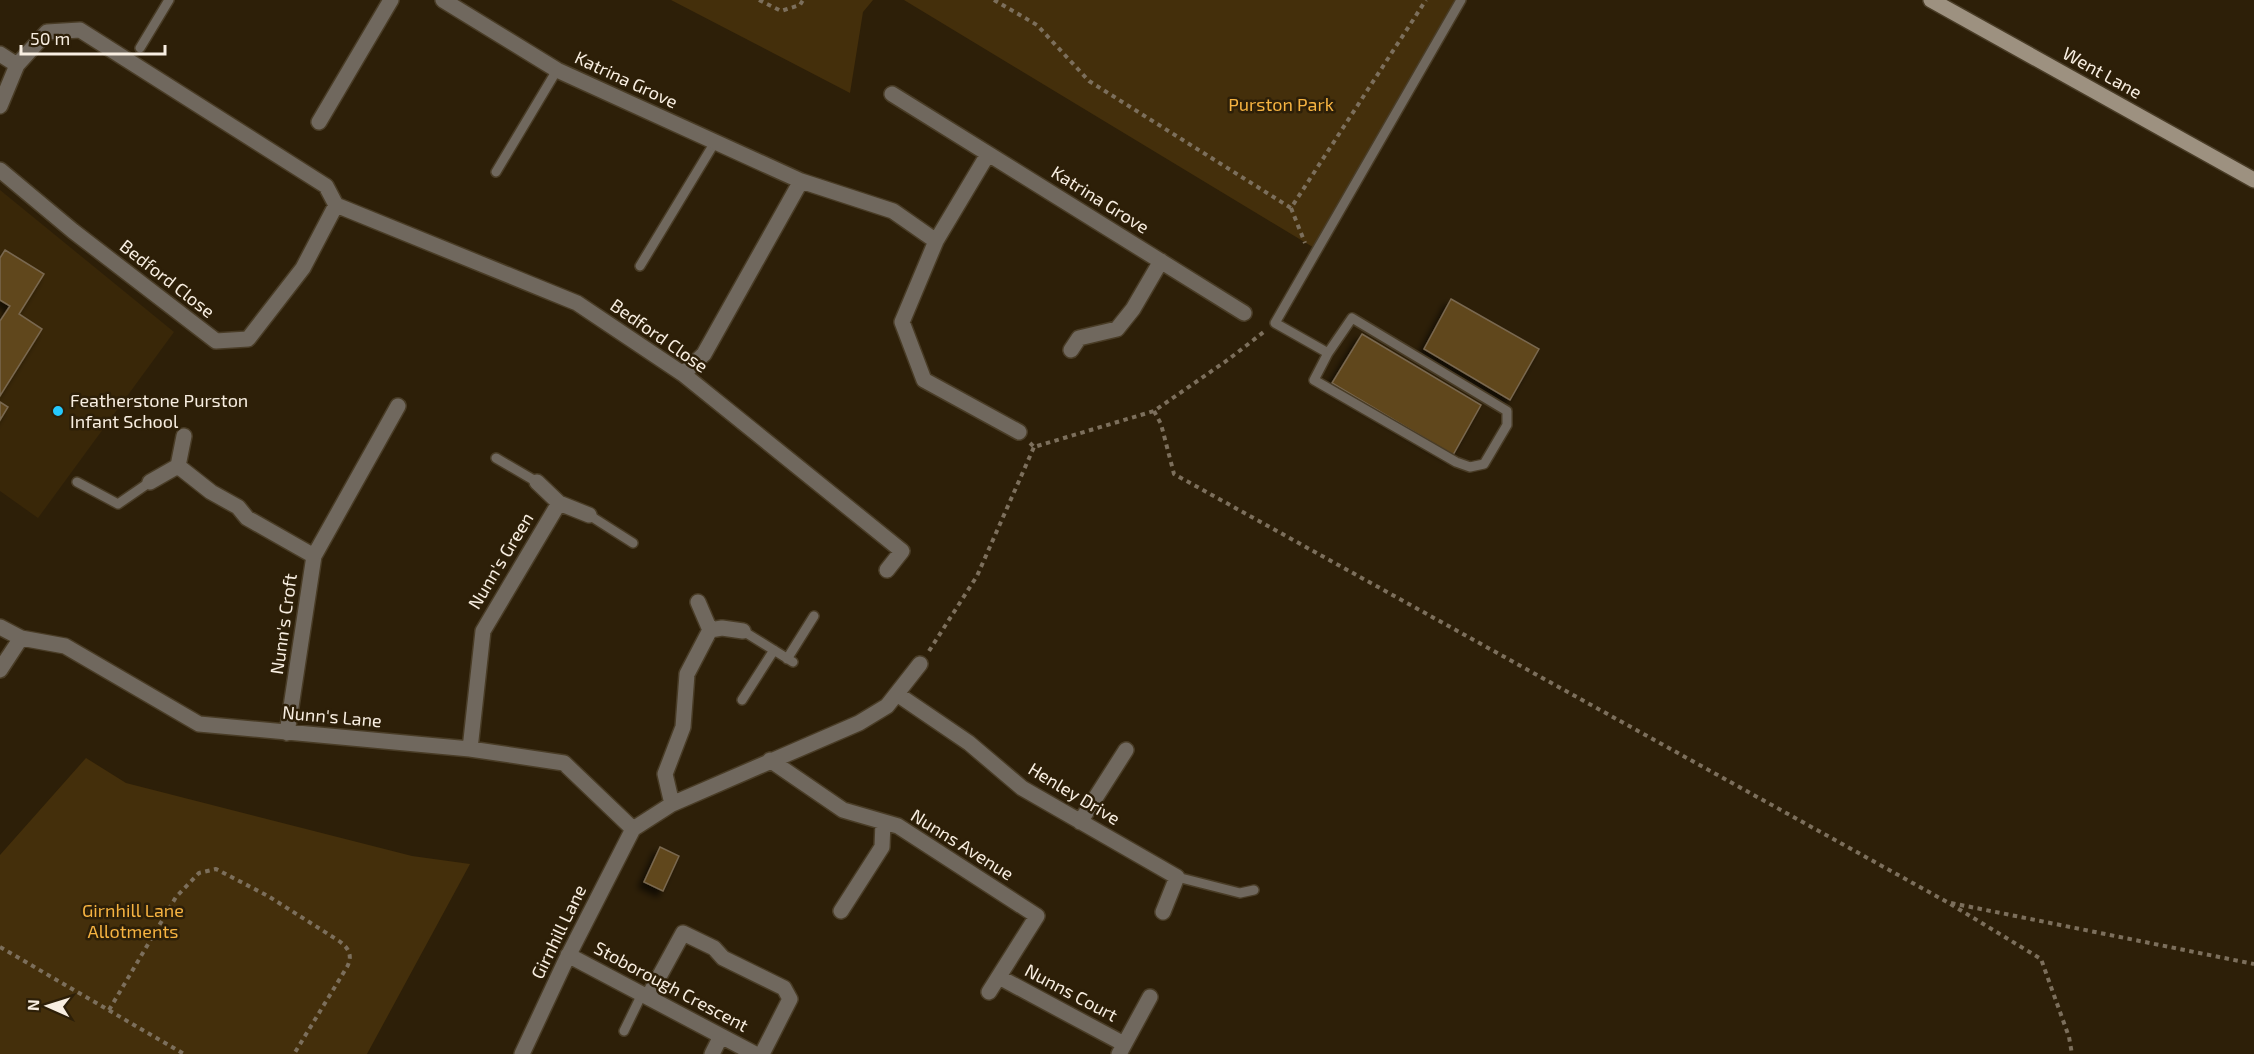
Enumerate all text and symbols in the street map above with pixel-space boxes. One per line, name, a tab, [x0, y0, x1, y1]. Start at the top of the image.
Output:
scale bar	[21, 18, 165, 56]
text: 50 m	[30, 27, 70, 49]
street label: Went Lane	[2059, 41, 2146, 103]
street label: Katrina Grove	[572, 46, 681, 113]
park label: Purston Park	[1228, 93, 1334, 115]
street label: Katrina Grove	[1048, 160, 1153, 238]
street label: Bedford Close	[116, 234, 219, 322]
street label: Bedford Close	[607, 293, 713, 377]
place label: Featherstone Purston Infant School	[70, 389, 248, 432]
marker: Featherstone Purston Infant School	[51, 404, 65, 418]
street label: Nunn's Green	[463, 508, 538, 613]
street label: Nunn's Croft	[265, 572, 301, 676]
street label: Nunn's Lane	[281, 701, 383, 731]
street label: Henley Drive	[1025, 757, 1124, 829]
street label: Nunns Avenue	[907, 804, 1018, 884]
street label: Girnhill Lane	[526, 881, 590, 982]
park label: Girnhill Lane Allotments	[82, 899, 184, 942]
street label: Stoborough Crescent	[591, 936, 752, 1036]
street label: Nunns Court	[1021, 958, 1122, 1026]
north arrow	[18, 976, 78, 1036]
text: N	[23, 999, 42, 1011]

